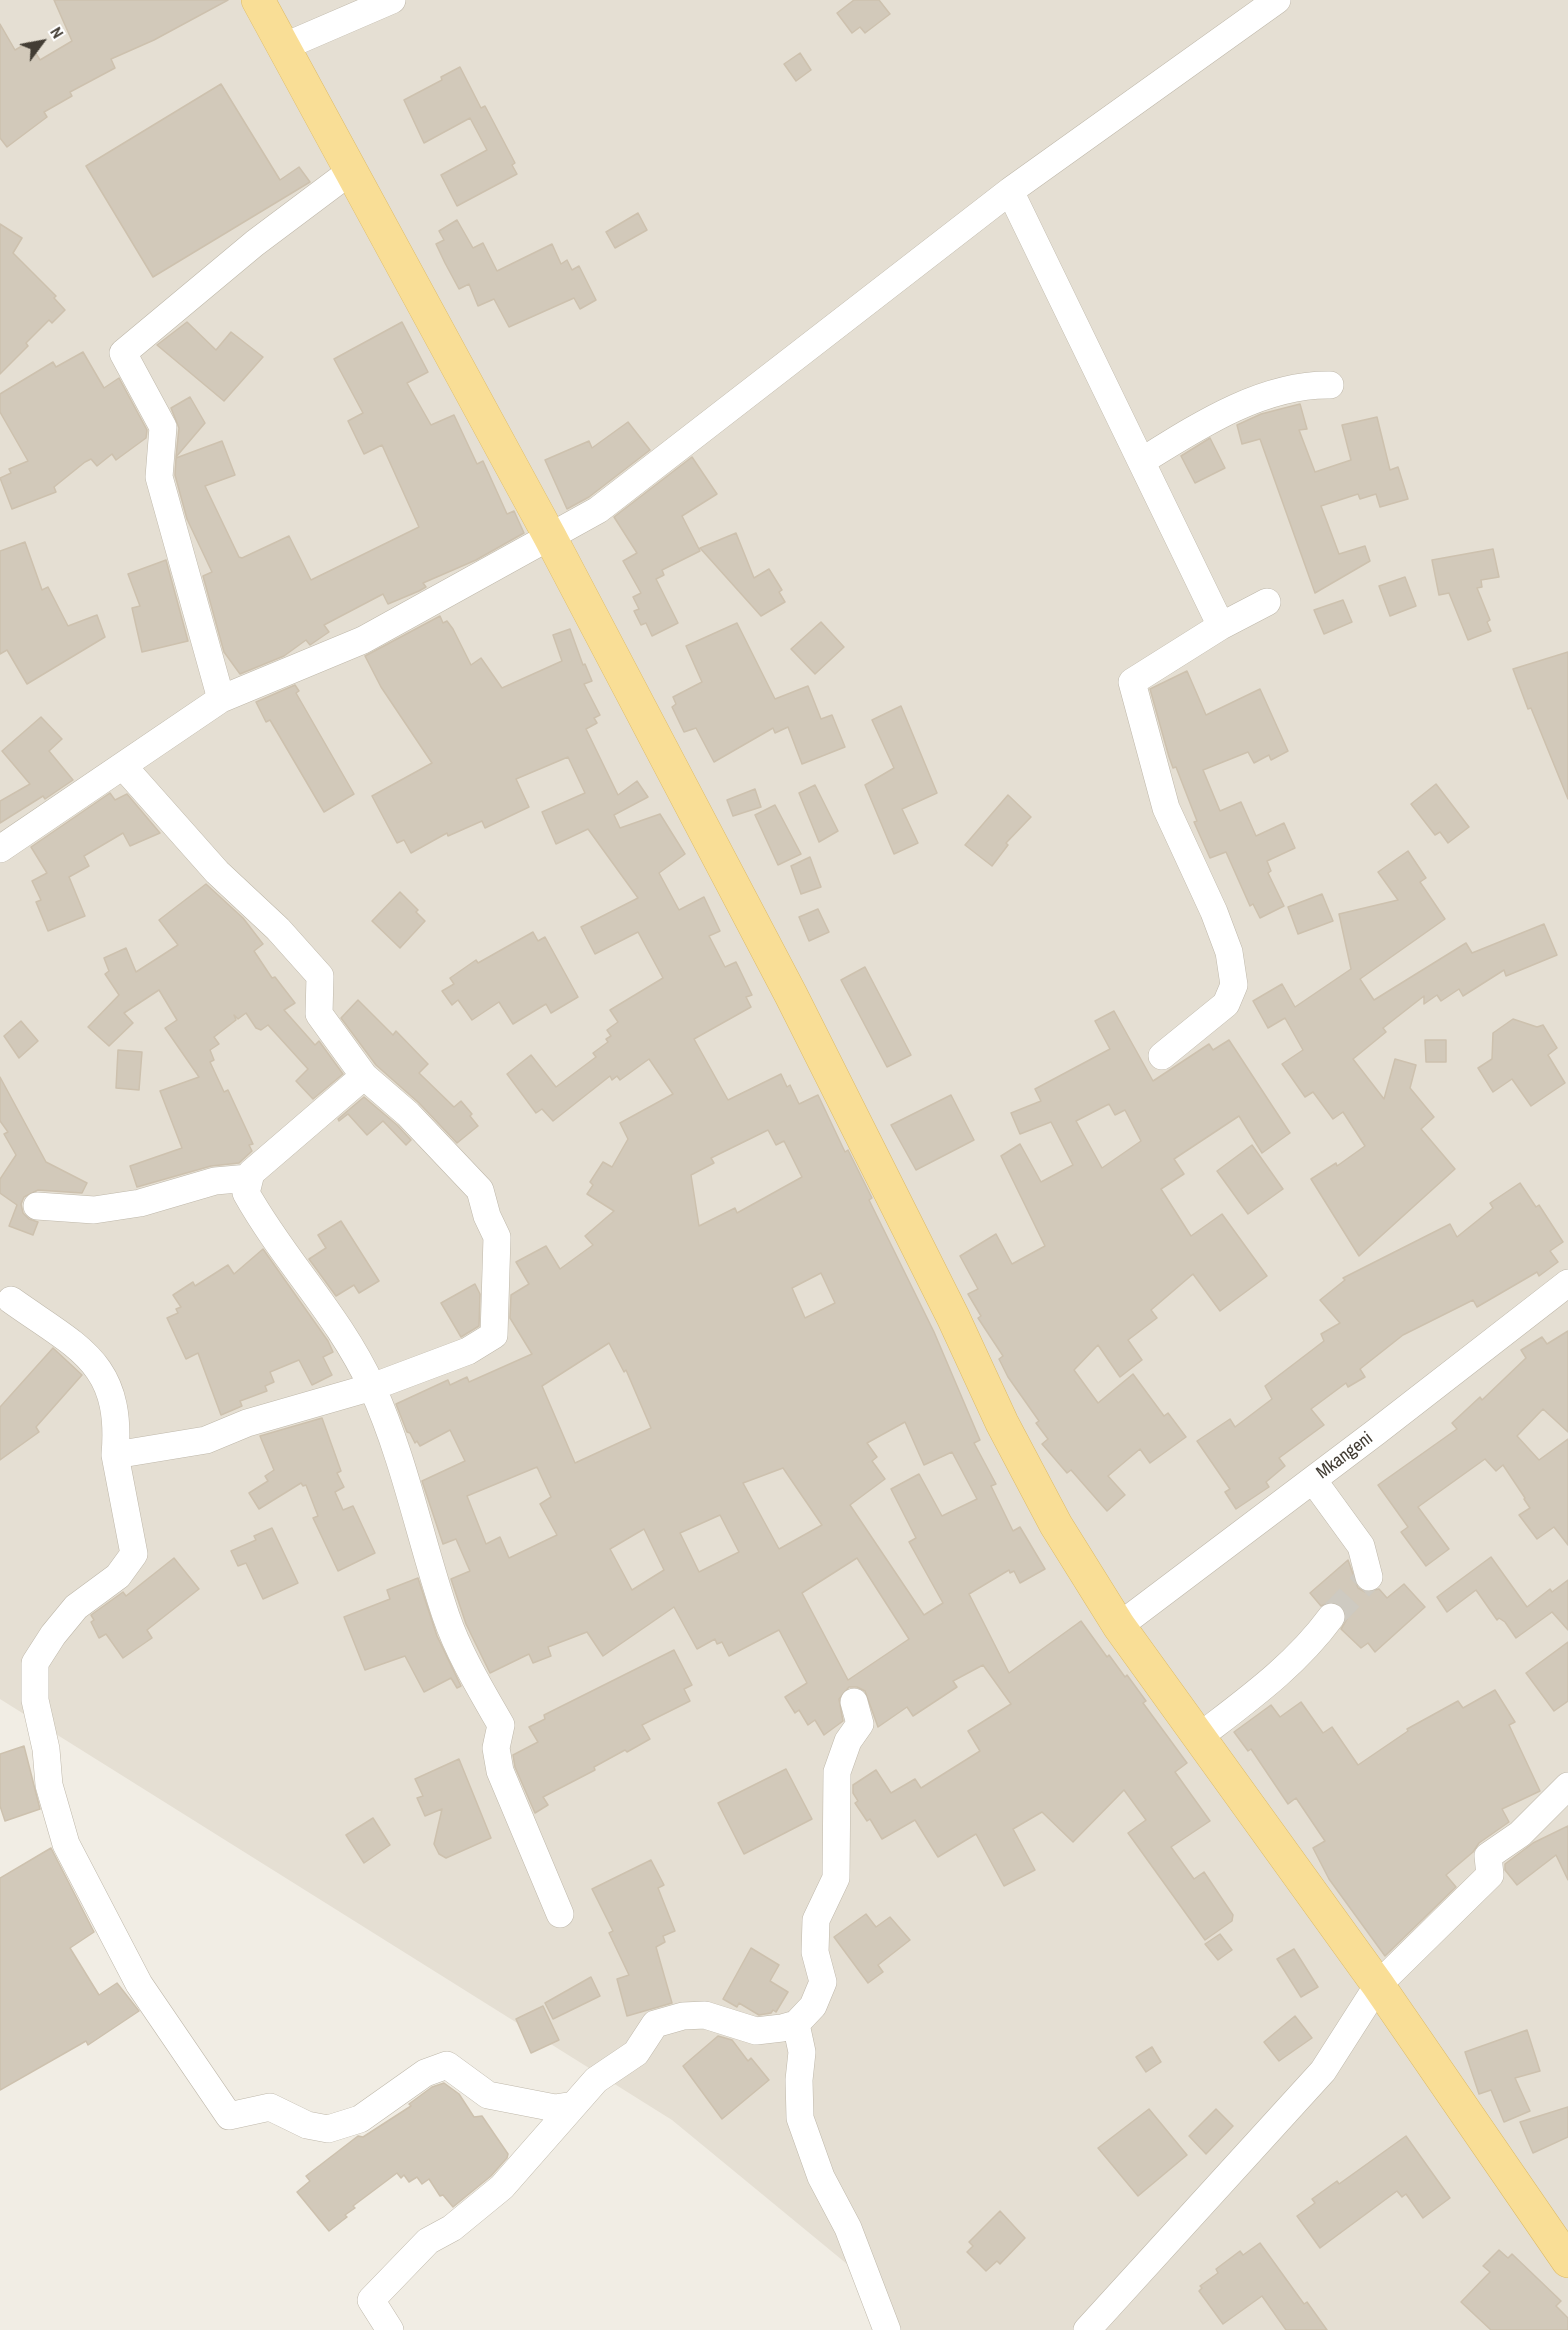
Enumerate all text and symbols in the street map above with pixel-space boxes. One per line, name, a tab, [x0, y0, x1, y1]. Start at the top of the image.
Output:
north arrow	[12, 12, 72, 72]
text: N	[45, 23, 69, 42]
street label: Mkangeni	[1313, 1428, 1377, 1484]

